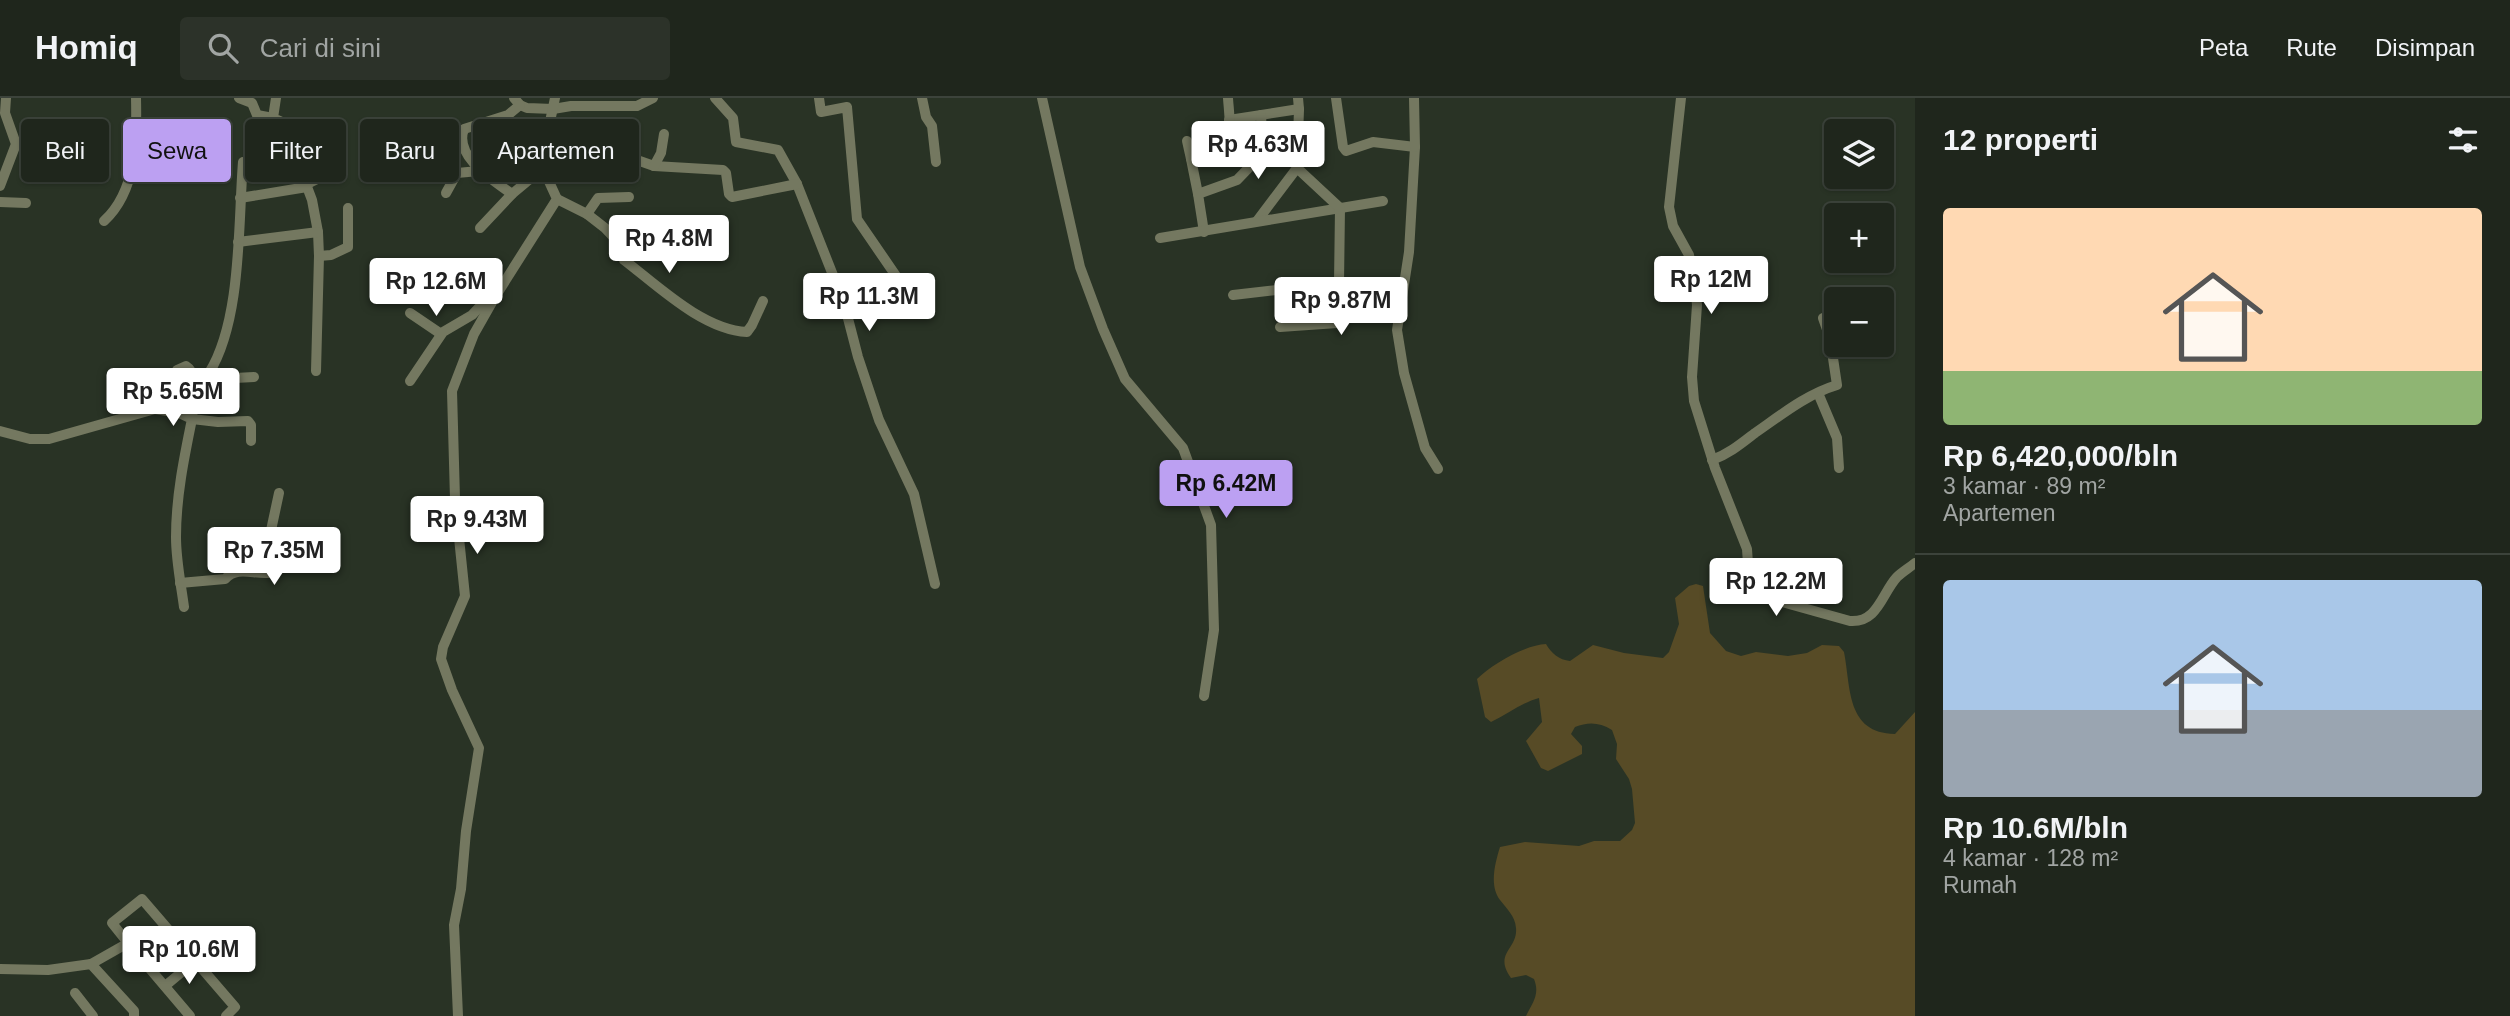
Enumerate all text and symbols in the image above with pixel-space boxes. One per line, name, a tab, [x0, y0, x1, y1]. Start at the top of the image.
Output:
search box	[180, 17, 670, 80]
text: Homiq	[35, 29, 138, 66]
icon: search	[204, 29, 242, 67]
text: Cari di sini	[260, 33, 381, 63]
text: Peta	[2199, 34, 2248, 61]
text: Rute	[2286, 34, 2337, 61]
text: Disimpan	[2375, 34, 2475, 61]
chip: Beli	[21, 119, 109, 182]
chip: Sewa	[123, 119, 231, 182]
chip: Filter	[245, 119, 346, 182]
chip: Baru	[360, 119, 459, 182]
chip: Apartemen	[473, 119, 639, 182]
map controls	[1824, 119, 1894, 357]
button: layers	[1824, 119, 1894, 189]
icon: filters	[2444, 121, 2482, 159]
pin: Rp 4.63M	[1186, 122, 1330, 181]
text: 12 properti	[1943, 123, 2098, 156]
text: Rp 4.63M	[1208, 131, 1308, 157]
button: +	[1824, 203, 1894, 273]
pin: Rp 4.8M	[604, 216, 734, 275]
text: Rp 4.8M	[625, 225, 713, 251]
icon: home	[2150, 254, 2276, 380]
pin: Rp 12M	[1654, 256, 1768, 316]
pin: Rp 12.6M	[364, 258, 508, 318]
text: Rp 12M	[1670, 266, 1752, 292]
text: Rp 12.6M	[386, 268, 486, 294]
pin: Rp 11.3M	[797, 274, 941, 333]
pin: Rp 9.87M	[1269, 278, 1413, 337]
text: Rp 11.3M	[819, 283, 919, 309]
text: Rp 9.87M	[1291, 287, 1391, 313]
button: −	[1824, 287, 1894, 357]
pin: Rp 5.65M	[101, 368, 245, 428]
text: Rp 5.65M	[123, 378, 223, 404]
text: Rp 6,420,000/bln	[1943, 439, 2178, 472]
pin: Rp 6.42M	[1154, 460, 1298, 520]
text: Rp 6.42M	[1176, 470, 1276, 496]
text: 3 kamar · 89 m²	[1943, 473, 2105, 499]
pin: Rp 9.43M	[405, 496, 549, 556]
text: Apartemen	[1943, 500, 2056, 526]
text: Rp 9.43M	[427, 506, 527, 532]
pin: Rp 7.35M	[202, 528, 346, 587]
text: Rp 7.35M	[224, 537, 324, 563]
pin: Rp 12.2M	[1704, 559, 1848, 618]
text: Rp 12.2M	[1726, 568, 1826, 594]
icon: home	[2150, 626, 2276, 752]
text: Rp 10.6M/bln	[1943, 811, 2128, 844]
text: 4 kamar · 128 m²	[1943, 845, 2118, 871]
text: Rumah	[1943, 872, 2017, 898]
pin: Rp 10.6M	[117, 926, 261, 986]
text: Rp 10.6M	[139, 936, 239, 962]

